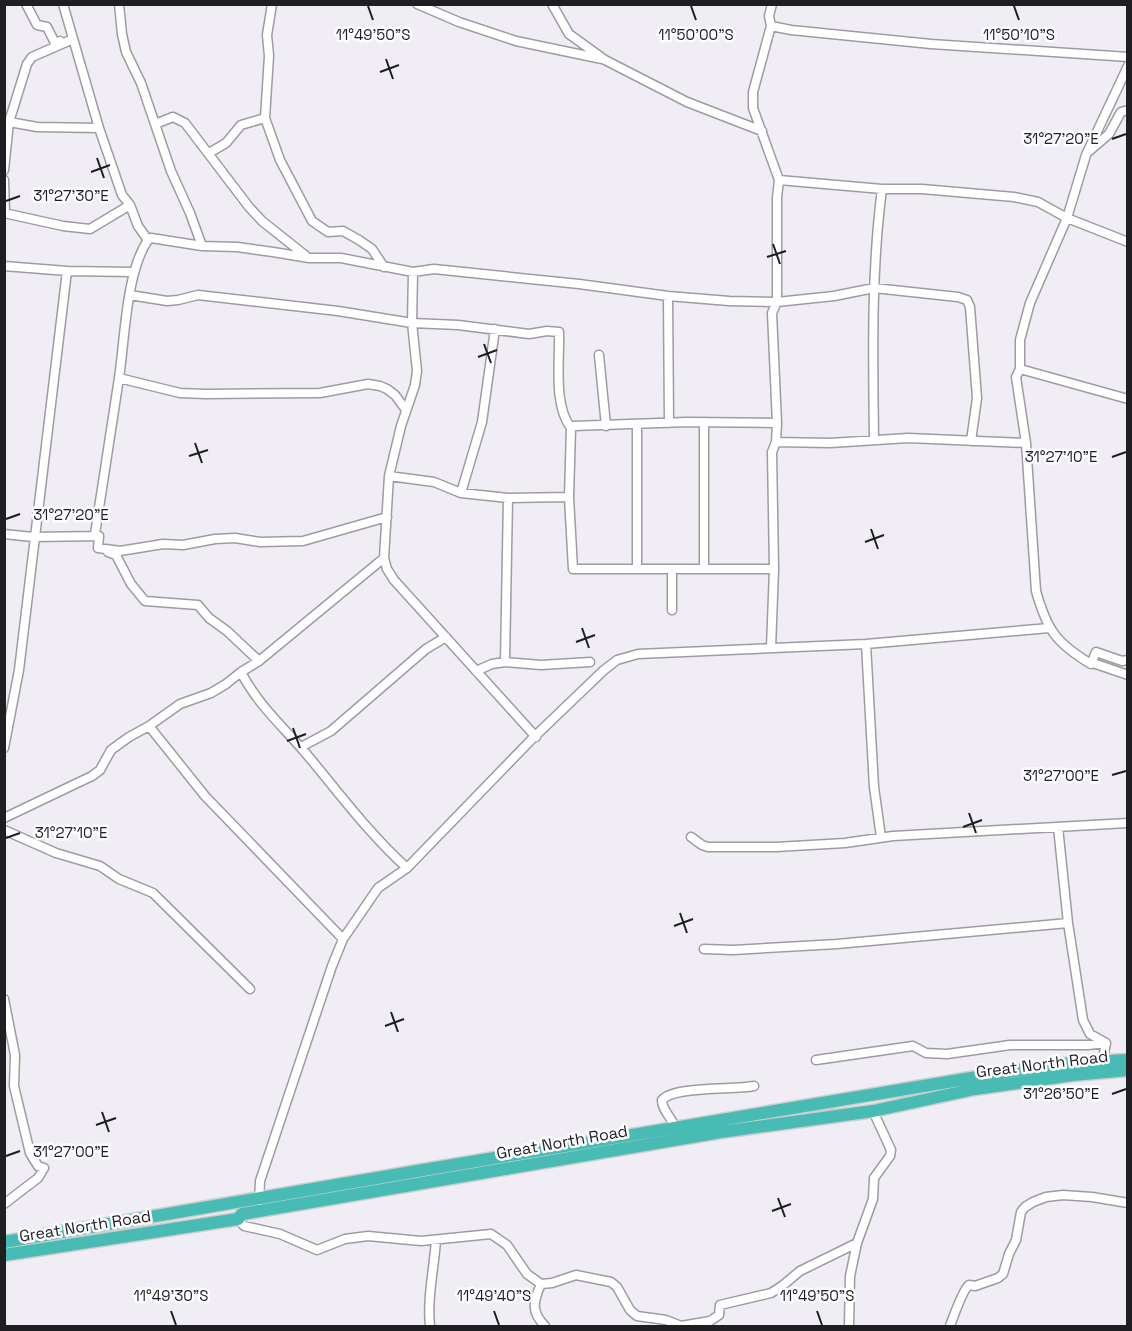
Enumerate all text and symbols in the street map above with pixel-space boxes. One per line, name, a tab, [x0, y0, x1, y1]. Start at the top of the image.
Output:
text: 11°49'50"S	[336, 25, 410, 44]
text: 11°50'00"S	[658, 25, 734, 44]
text: 11°50'10"S	[983, 25, 1055, 44]
text: 31°27'20"E	[1023, 129, 1099, 148]
text: 31°27'30"E	[33, 186, 109, 205]
text: 31°27'10"E	[1025, 447, 1097, 466]
text: 31°27'20"E	[33, 505, 109, 524]
text: 31°27'00"E	[1023, 766, 1099, 785]
text: 31°27'10"E	[35, 823, 107, 842]
street label: Great North Road	[975, 1045, 1109, 1083]
text: 31°26'50"E	[1023, 1084, 1099, 1103]
street label: Great North Road	[495, 1120, 629, 1164]
text: 31°27'00"E	[33, 1142, 109, 1161]
street label: Great North Road	[18, 1205, 152, 1247]
text: 11°49'30"S	[134, 1286, 208, 1305]
text: 11°49'40"S	[457, 1286, 531, 1305]
text: 11°49'50"S	[780, 1286, 854, 1305]

